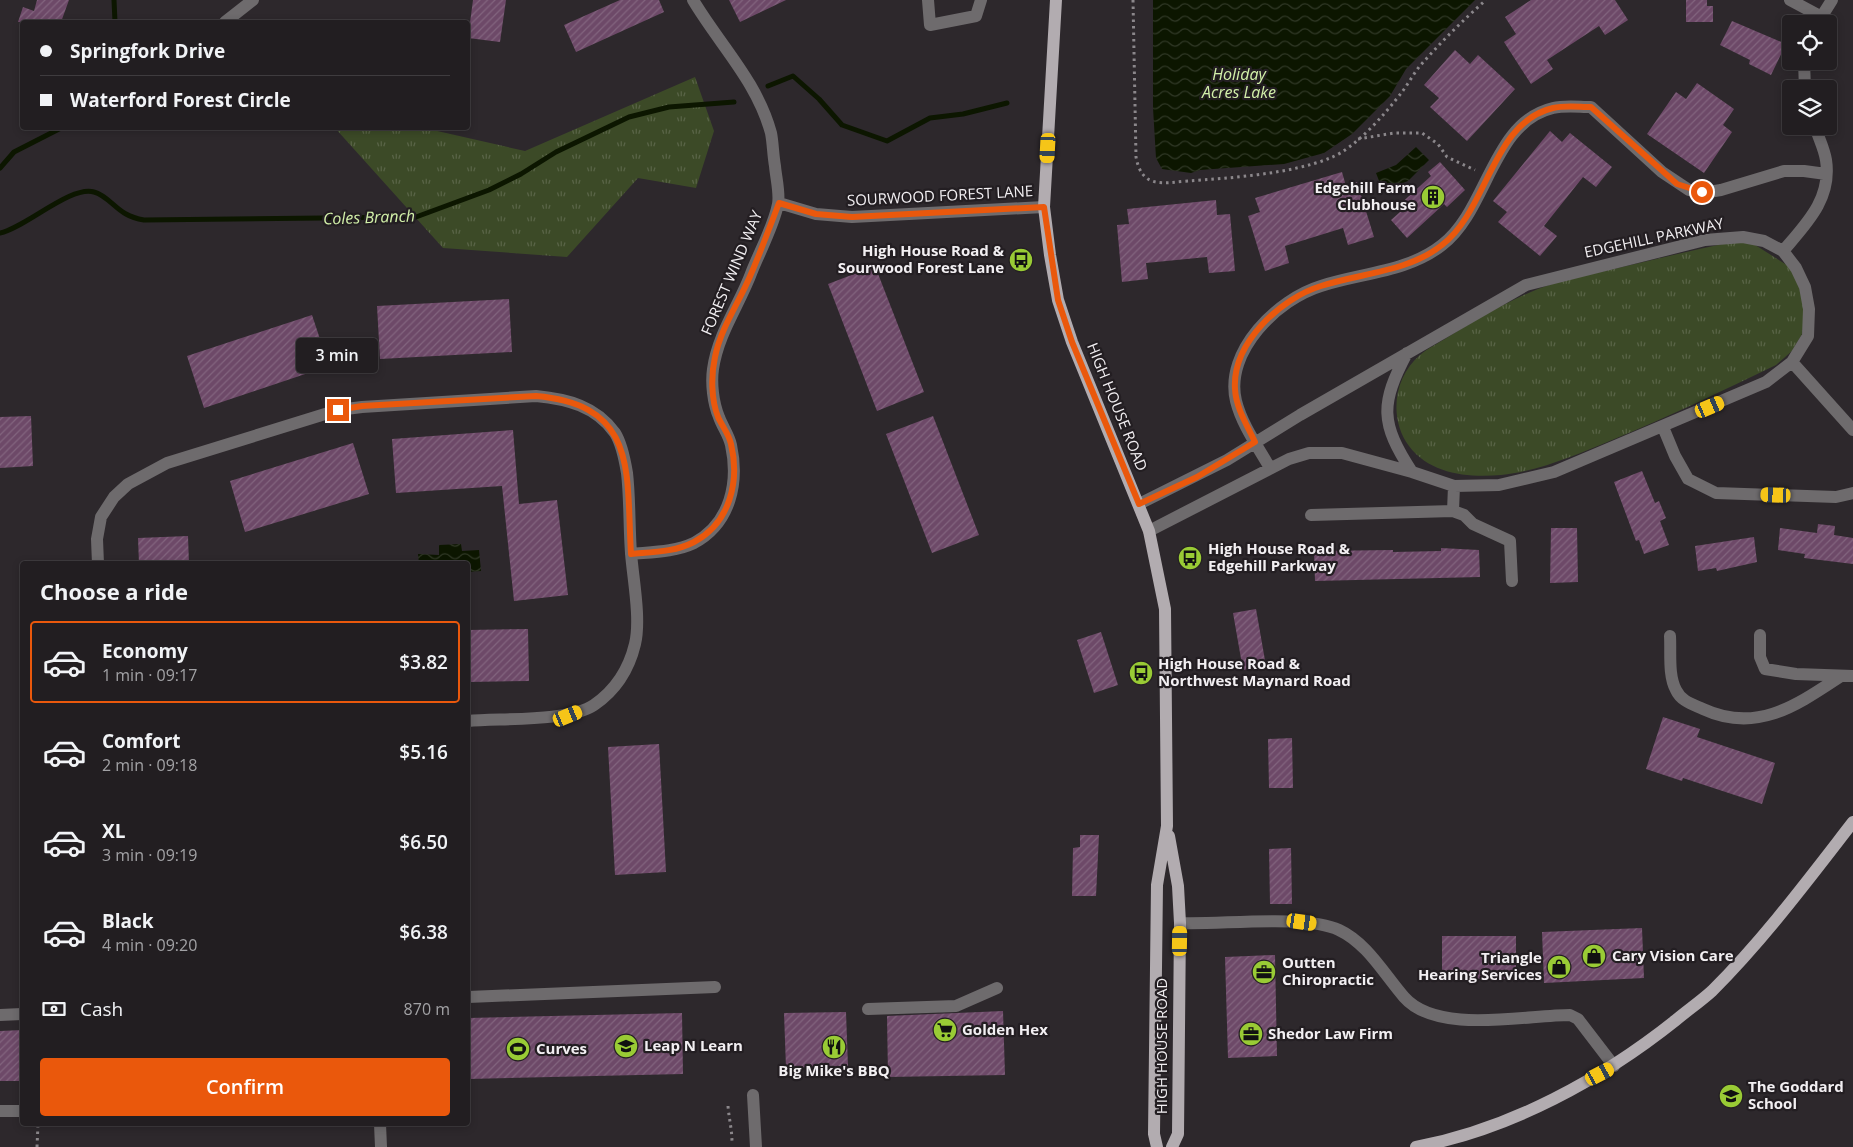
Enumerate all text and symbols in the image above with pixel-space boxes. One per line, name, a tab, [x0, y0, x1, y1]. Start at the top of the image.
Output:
map controls	[1782, 15, 1837, 135]
button: locate	[1782, 15, 1837, 70]
text: Springfork Drive	[70, 38, 225, 64]
water label: Holiday Acres Lake	[1201, 63, 1276, 103]
button: layers	[1782, 80, 1837, 135]
text: Waterford Forest Circle	[70, 87, 291, 113]
car	[1039, 133, 1056, 163]
place label: Edgehill Farm Clubhouse	[1314, 177, 1416, 214]
street label: SOURWOOD FOREST LANE	[846, 180, 1034, 210]
route start	[1691, 181, 1713, 203]
building icon: Edgehill Farm Clubhouse	[1420, 184, 1446, 210]
water label: Coles Branch	[323, 204, 415, 230]
street label: FOREST WIND WAY	[696, 207, 767, 338]
street label: EDGEHILL PARKWAY	[1582, 212, 1726, 262]
place label: High House Road & Sourwood Forest Lane	[838, 240, 1005, 277]
bus stop icon: High House Road & Sourwood Forest Lane	[1008, 247, 1034, 273]
callout: 3 min	[297, 338, 379, 372]
street label: HIGH HOUSE ROAD	[1083, 340, 1153, 474]
text: 3 min	[315, 344, 359, 366]
car	[1693, 394, 1726, 420]
route end	[327, 399, 349, 421]
car	[1760, 487, 1791, 503]
place label: High House Road & Edgehill Parkway	[1208, 538, 1351, 575]
bus stop icon: High House Road & Edgehill Parkway	[1177, 545, 1203, 571]
text: Choose a ride	[40, 576, 188, 606]
text: Economy	[102, 638, 188, 664]
icon: car	[42, 640, 87, 685]
text: $3.82	[399, 649, 448, 675]
place label: High House Road & Northwest Maynard Road	[1158, 653, 1351, 690]
bus stop icon: High House Road & Northwest Maynard Road	[1128, 660, 1154, 686]
text: 1 min · 09:17	[102, 664, 197, 686]
car	[551, 703, 584, 729]
text: Comfort	[102, 728, 181, 754]
icon: car	[42, 730, 87, 775]
text: $5.16	[399, 739, 448, 765]
text: 2 min · 09:18	[102, 754, 197, 776]
text: XL	[102, 818, 125, 844]
icon: car	[42, 820, 87, 865]
text: $6.50	[399, 829, 448, 855]
text: 3 min · 09:19	[102, 844, 197, 866]
text: Black	[102, 908, 154, 934]
icon: car	[42, 910, 87, 955]
car	[1286, 912, 1317, 932]
text: $6.38	[399, 919, 448, 945]
car	[1172, 926, 1187, 956]
text: 4 min · 09:20	[102, 934, 197, 956]
shop icon: Cary Vision Care	[1581, 943, 1607, 969]
place label: Cary Vision Care	[1612, 945, 1734, 965]
place label: Triangle Hearing Services	[1418, 947, 1542, 984]
place label: Outten Chiropractic	[1282, 952, 1374, 989]
shop icon: Triangle Hearing Services	[1546, 954, 1572, 980]
office icon: Outten Chiropractic	[1251, 959, 1277, 985]
street label: HIGH HOUSE ROAD	[1151, 978, 1171, 1114]
icon: cash	[40, 995, 68, 1023]
text: Cash	[80, 996, 123, 1022]
text: 870 m	[404, 998, 450, 1020]
supermarket icon: Golden Hex	[932, 1017, 958, 1043]
place label: Golden Hex	[962, 1019, 1048, 1039]
office icon: Shedor Law Firm	[1238, 1021, 1264, 1047]
place label: Shedor Law Firm	[1268, 1023, 1393, 1043]
school or university icon: Leap N Learn	[613, 1033, 639, 1059]
restaurant icon: Big Mike's BBQ	[821, 1034, 847, 1060]
place label: Leap N Learn	[644, 1035, 743, 1055]
sports icon: Curves	[505, 1036, 531, 1062]
place label: Curves	[536, 1038, 587, 1058]
button: Confirm	[40, 1058, 450, 1116]
place label: Big Mike's BBQ	[778, 1060, 890, 1080]
car	[1583, 1060, 1616, 1088]
place label: The Goddard School	[1748, 1076, 1844, 1113]
school or university icon: The Goddard School	[1718, 1083, 1744, 1109]

